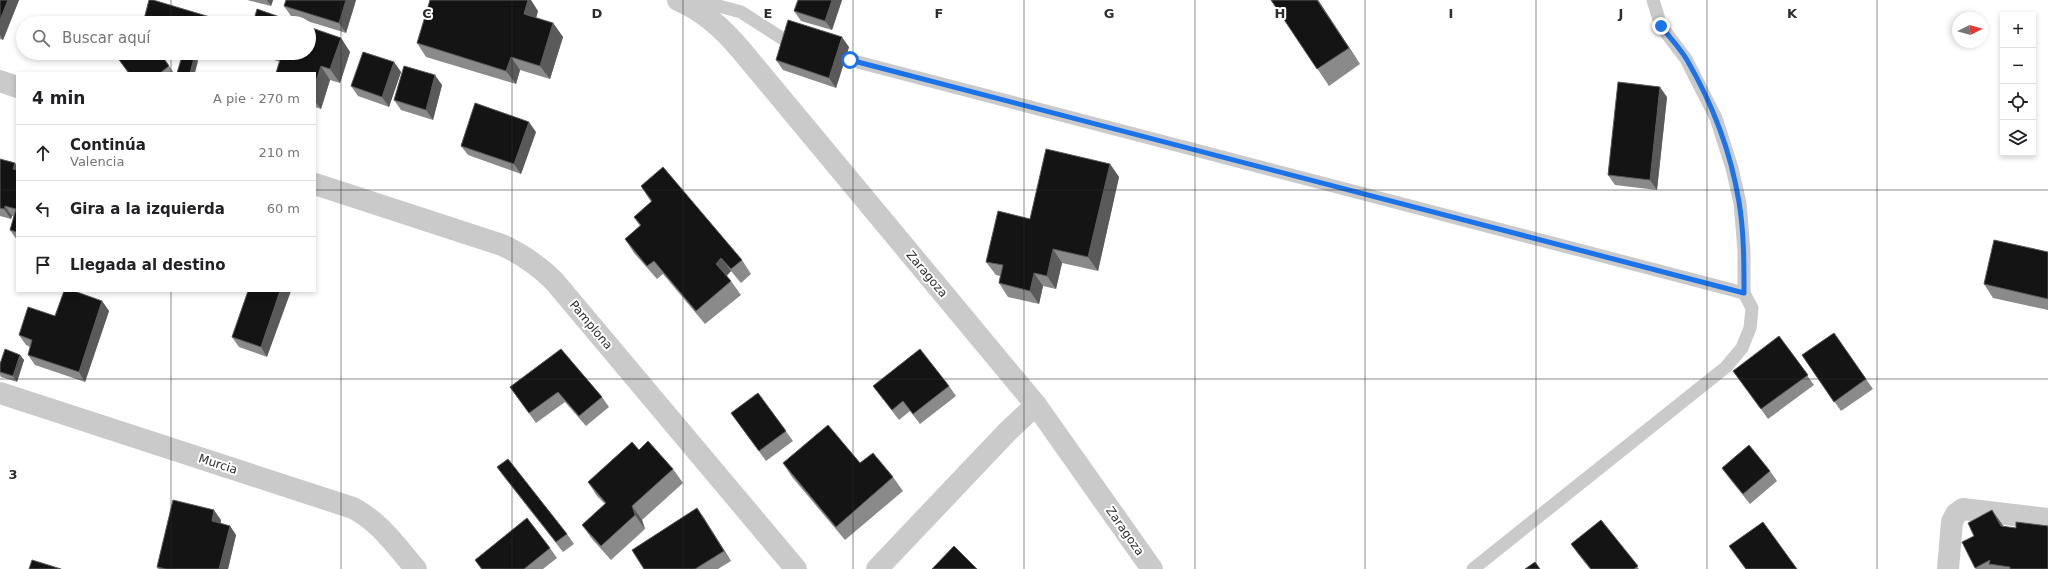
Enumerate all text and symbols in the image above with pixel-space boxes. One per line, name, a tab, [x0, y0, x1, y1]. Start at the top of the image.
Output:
text: C	[422, 6, 432, 21]
text: D	[592, 6, 603, 21]
text: E	[764, 6, 772, 21]
text: F	[935, 6, 943, 21]
text: G	[1104, 6, 1114, 21]
text: H	[1275, 6, 1285, 21]
text: I	[1449, 6, 1453, 21]
text: J	[1618, 6, 1623, 21]
text: K	[1787, 6, 1798, 21]
north arrow	[1952, 12, 1988, 48]
map controls	[2000, 12, 2036, 156]
button: +	[2000, 12, 2036, 48]
search box	[16, 16, 316, 60]
route end	[1652, 17, 1670, 35]
icon: search	[30, 27, 52, 49]
text: Buscar aquí	[62, 29, 150, 47]
button: −	[2000, 48, 2036, 84]
route start	[841, 51, 859, 69]
button: locate	[2000, 84, 2036, 120]
text: 4 min	[32, 88, 85, 108]
text: A pie · 270 m	[213, 91, 300, 106]
button: layers	[2000, 120, 2036, 156]
text: Continúa	[70, 136, 146, 154]
icon: ahead	[32, 142, 54, 164]
text: 210 m	[258, 145, 300, 160]
text: Valencia	[70, 154, 124, 169]
icon: left	[32, 198, 54, 220]
text: Gira a la izquierda	[70, 200, 225, 218]
text: 60 m	[267, 201, 300, 216]
street label: Zaragoza	[903, 248, 951, 300]
icon: arrive	[32, 254, 54, 276]
text: Llegada al destino	[70, 256, 225, 274]
street label: Pamplona	[567, 298, 615, 352]
street label: Murcia	[197, 451, 239, 477]
text: 3	[8, 467, 18, 482]
street label: Zaragoza	[1103, 504, 1147, 558]

